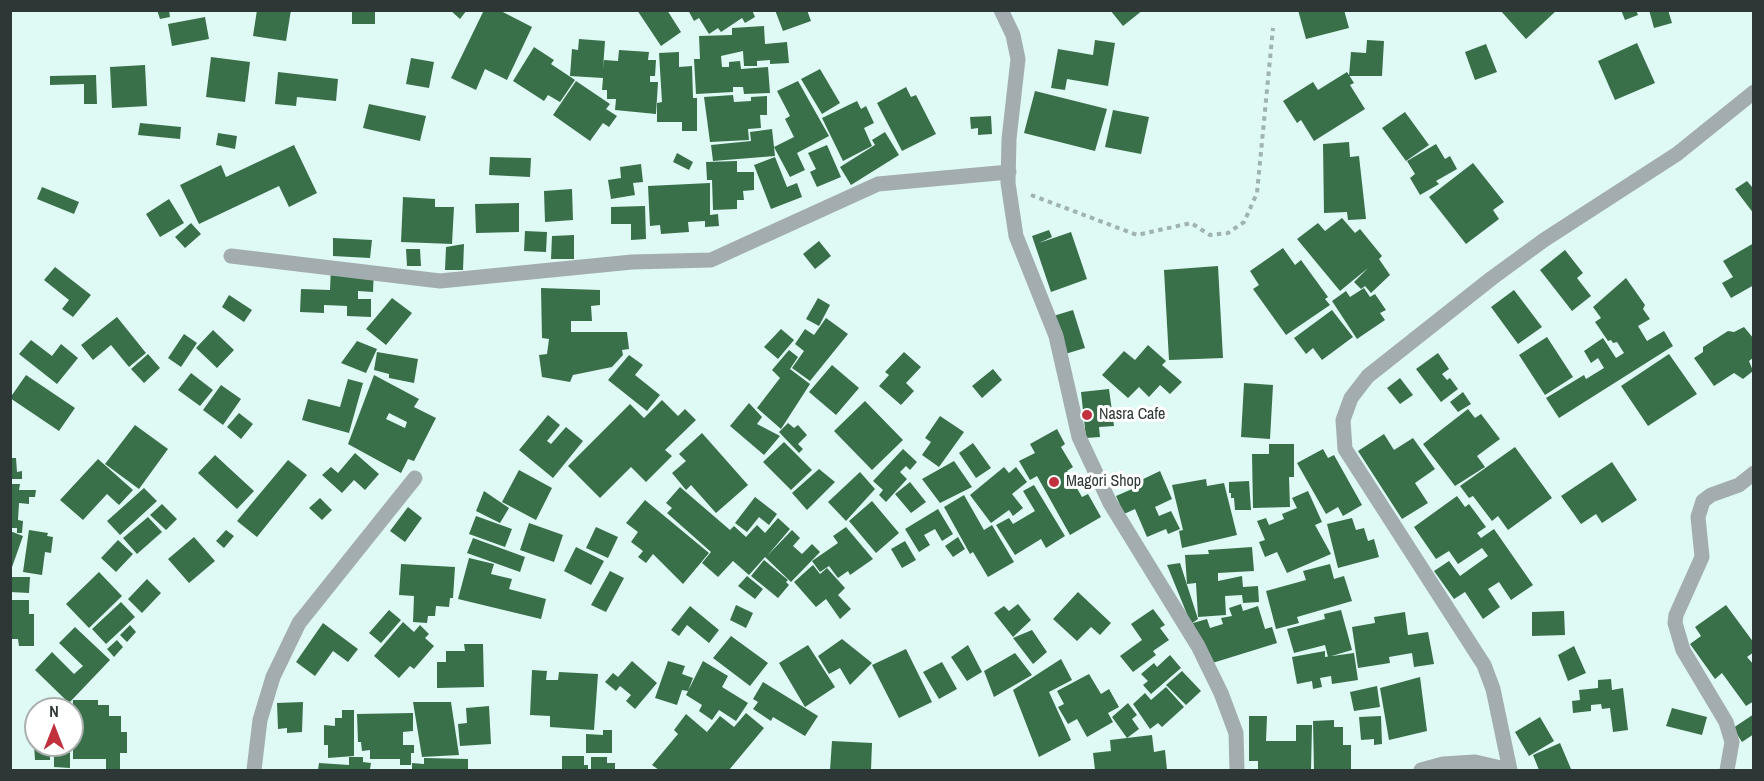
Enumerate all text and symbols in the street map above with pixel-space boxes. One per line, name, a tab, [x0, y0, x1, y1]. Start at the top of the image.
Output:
place label: Nasra Cafe	[1099, 405, 1165, 425]
marker: Nasra Cafe	[1080, 408, 1094, 422]
place label: Magori Shop	[1066, 472, 1141, 492]
marker: Magori Shop	[1047, 475, 1061, 489]
north arrow	[24, 697, 84, 757]
text: N	[49, 700, 59, 722]

